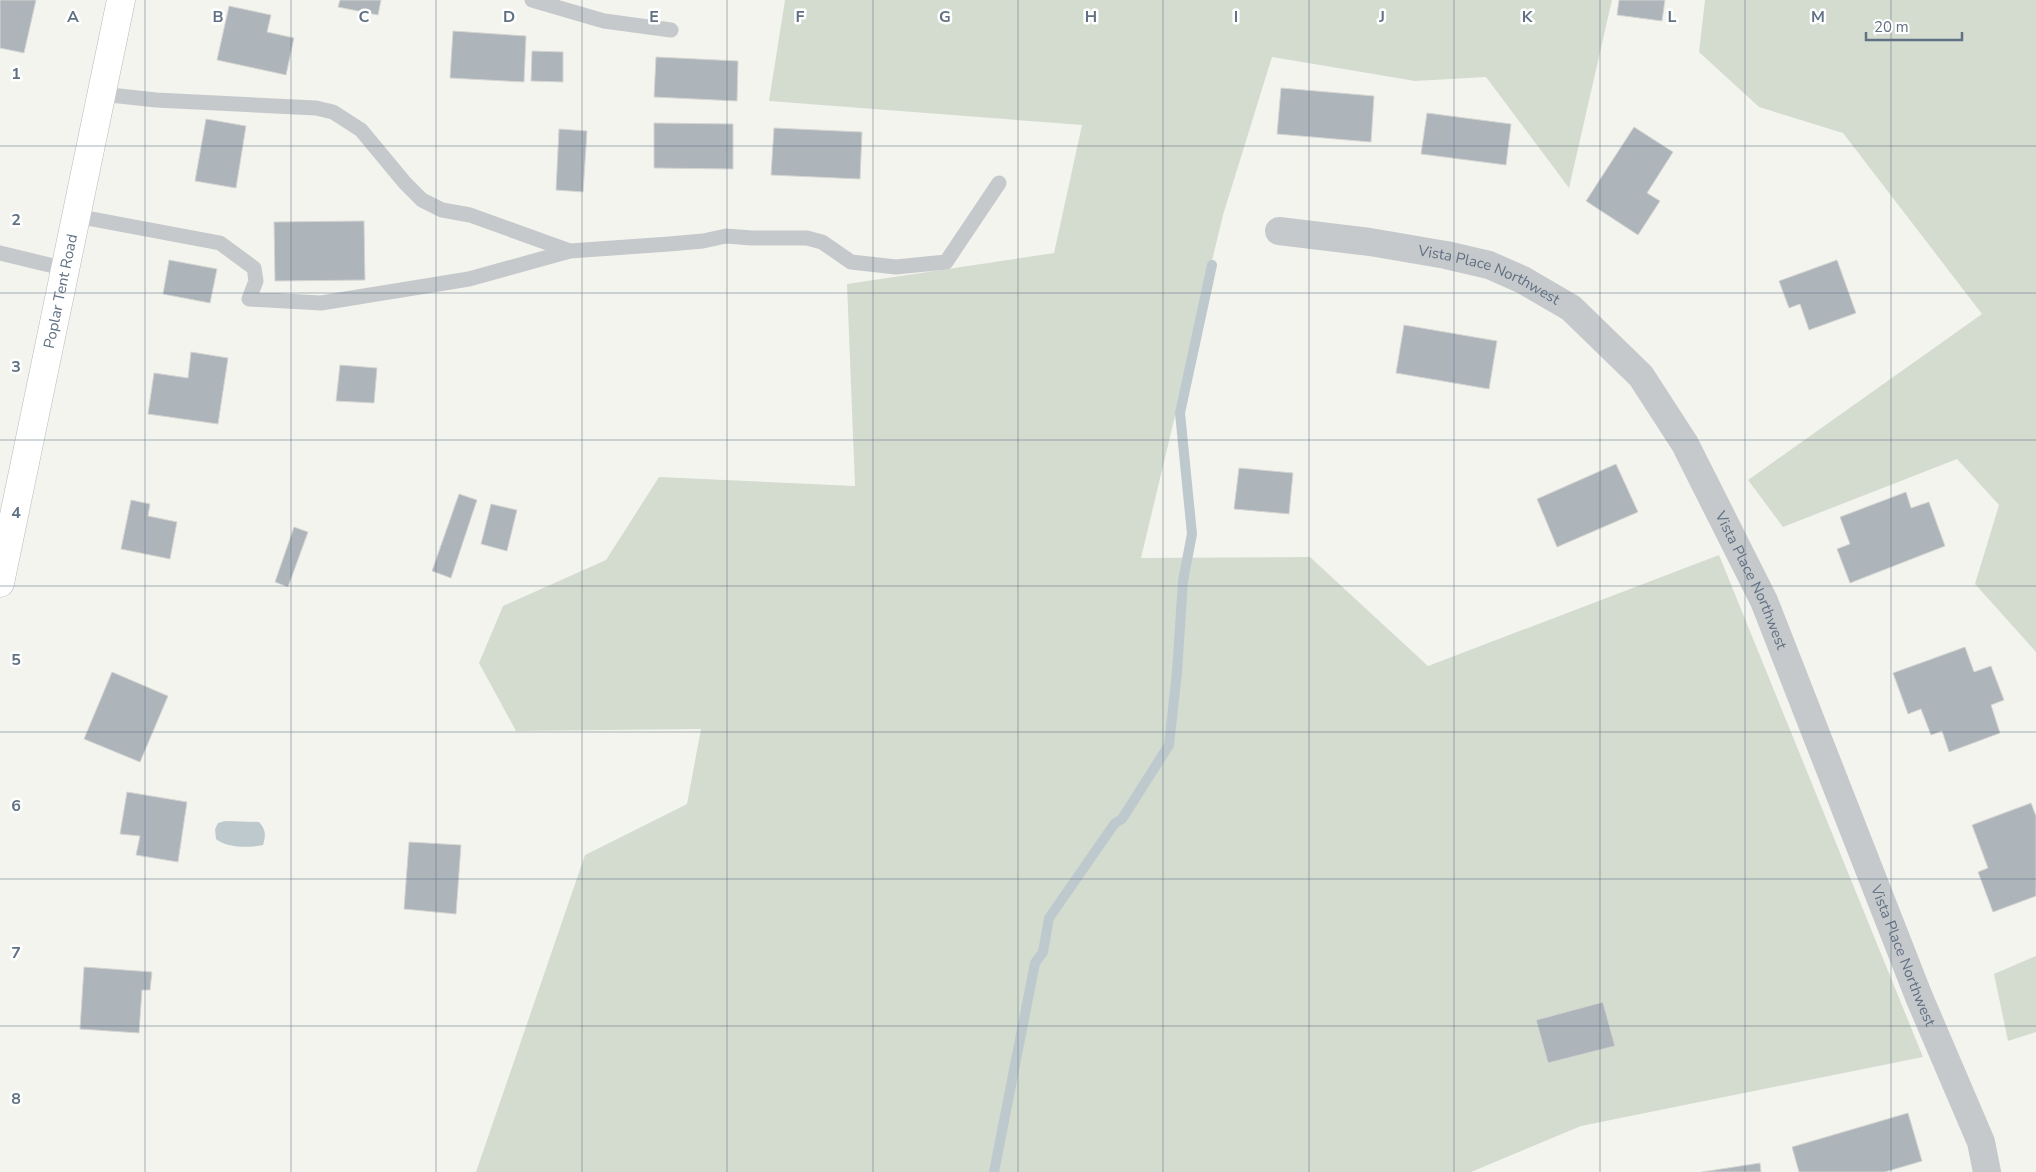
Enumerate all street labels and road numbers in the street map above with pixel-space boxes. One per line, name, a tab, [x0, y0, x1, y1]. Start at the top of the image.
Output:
street label: Poplar Tent Road	[39, 232, 82, 350]
street label: Vista Place Northwest	[1416, 240, 1564, 310]
street label: Vista Place Northwest	[1710, 507, 1792, 653]
street label: Vista Place Northwest	[1866, 881, 1941, 1030]

